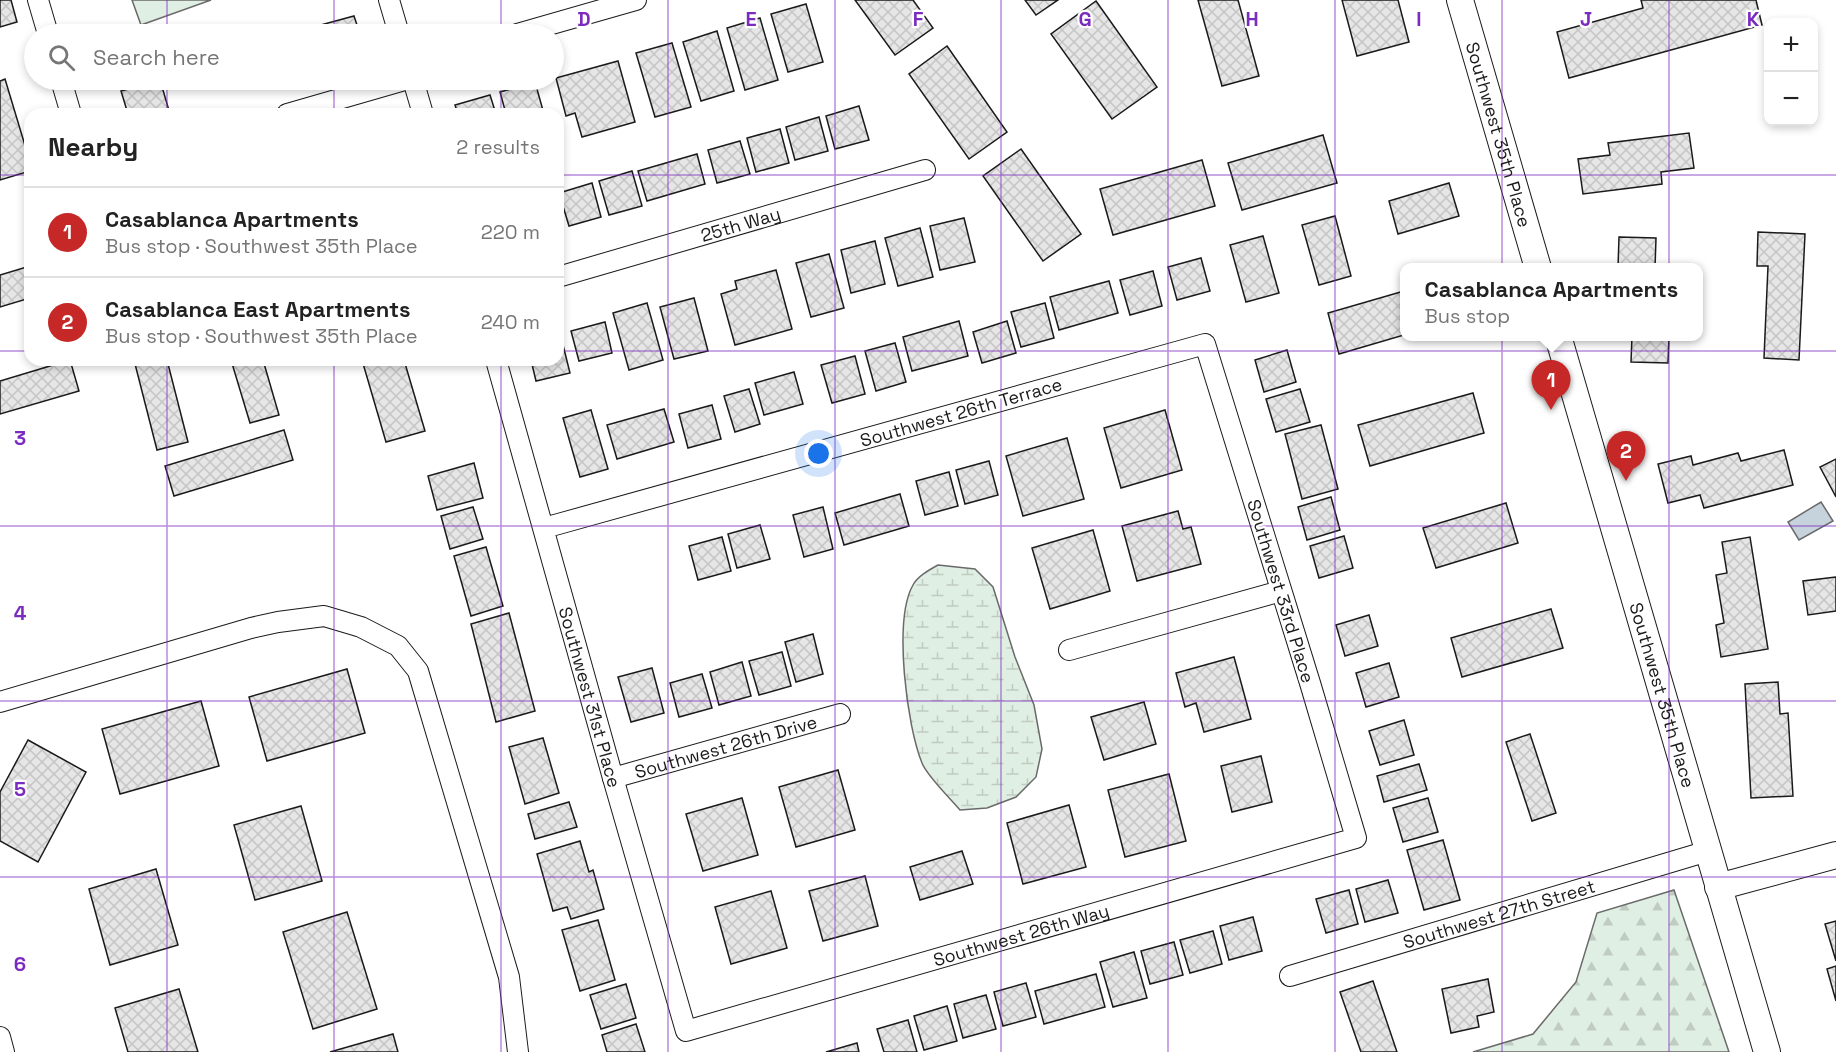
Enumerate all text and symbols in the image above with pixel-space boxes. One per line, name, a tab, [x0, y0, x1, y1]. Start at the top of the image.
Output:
text: D	[577, 6, 591, 32]
text: E	[745, 6, 757, 32]
text: F	[913, 6, 924, 32]
text: G	[1078, 6, 1092, 32]
text: H	[1245, 6, 1259, 32]
text: I	[1416, 6, 1422, 32]
text: J	[1580, 6, 1592, 32]
text: K	[1747, 6, 1760, 32]
map controls	[1764, 18, 1818, 126]
button: +	[1764, 18, 1818, 72]
search box	[24, 24, 564, 90]
street label: Southwest 35th Place	[1461, 39, 1537, 230]
icon: search	[45, 41, 78, 74]
text: Search here	[93, 43, 220, 71]
button: −	[1764, 72, 1818, 126]
text: Nearby	[48, 130, 138, 164]
text: 2 results	[456, 134, 540, 160]
street label: 25th Way	[698, 201, 783, 246]
text: Casablanca Apartments	[105, 205, 359, 233]
text: 1	[63, 219, 72, 245]
text: 220 m	[481, 219, 540, 245]
text: Bus stop · Southwest 35th Place	[105, 233, 418, 259]
popup	[1400, 263, 1703, 341]
text: Casablanca Apartments	[1425, 275, 1678, 303]
text: Casablanca East Apartments	[105, 295, 411, 323]
text: Bus stop	[1425, 303, 1510, 329]
text: 2	[62, 309, 73, 335]
text: 240 m	[481, 309, 540, 335]
text: Bus stop · Southwest 35th Place	[105, 323, 418, 349]
pin: 1	[1532, 360, 1570, 410]
street label: Southwest 26th Terrace	[857, 372, 1065, 452]
text: 3	[14, 425, 26, 451]
pin: 2	[1606, 432, 1646, 481]
your location	[804, 439, 833, 468]
street label: Southwest 33rd Place	[1242, 496, 1320, 686]
text: 4	[14, 600, 27, 626]
street label: Southwest 35th Place	[1625, 600, 1701, 790]
street label: Southwest 31st Place	[554, 604, 627, 790]
street label: Southwest 26th Drive	[632, 710, 819, 783]
text: 5	[14, 776, 26, 802]
street label: Southwest 27th Street	[1400, 874, 1598, 953]
street label: Southwest 26th Way	[930, 898, 1112, 971]
text: 6	[14, 951, 26, 977]

